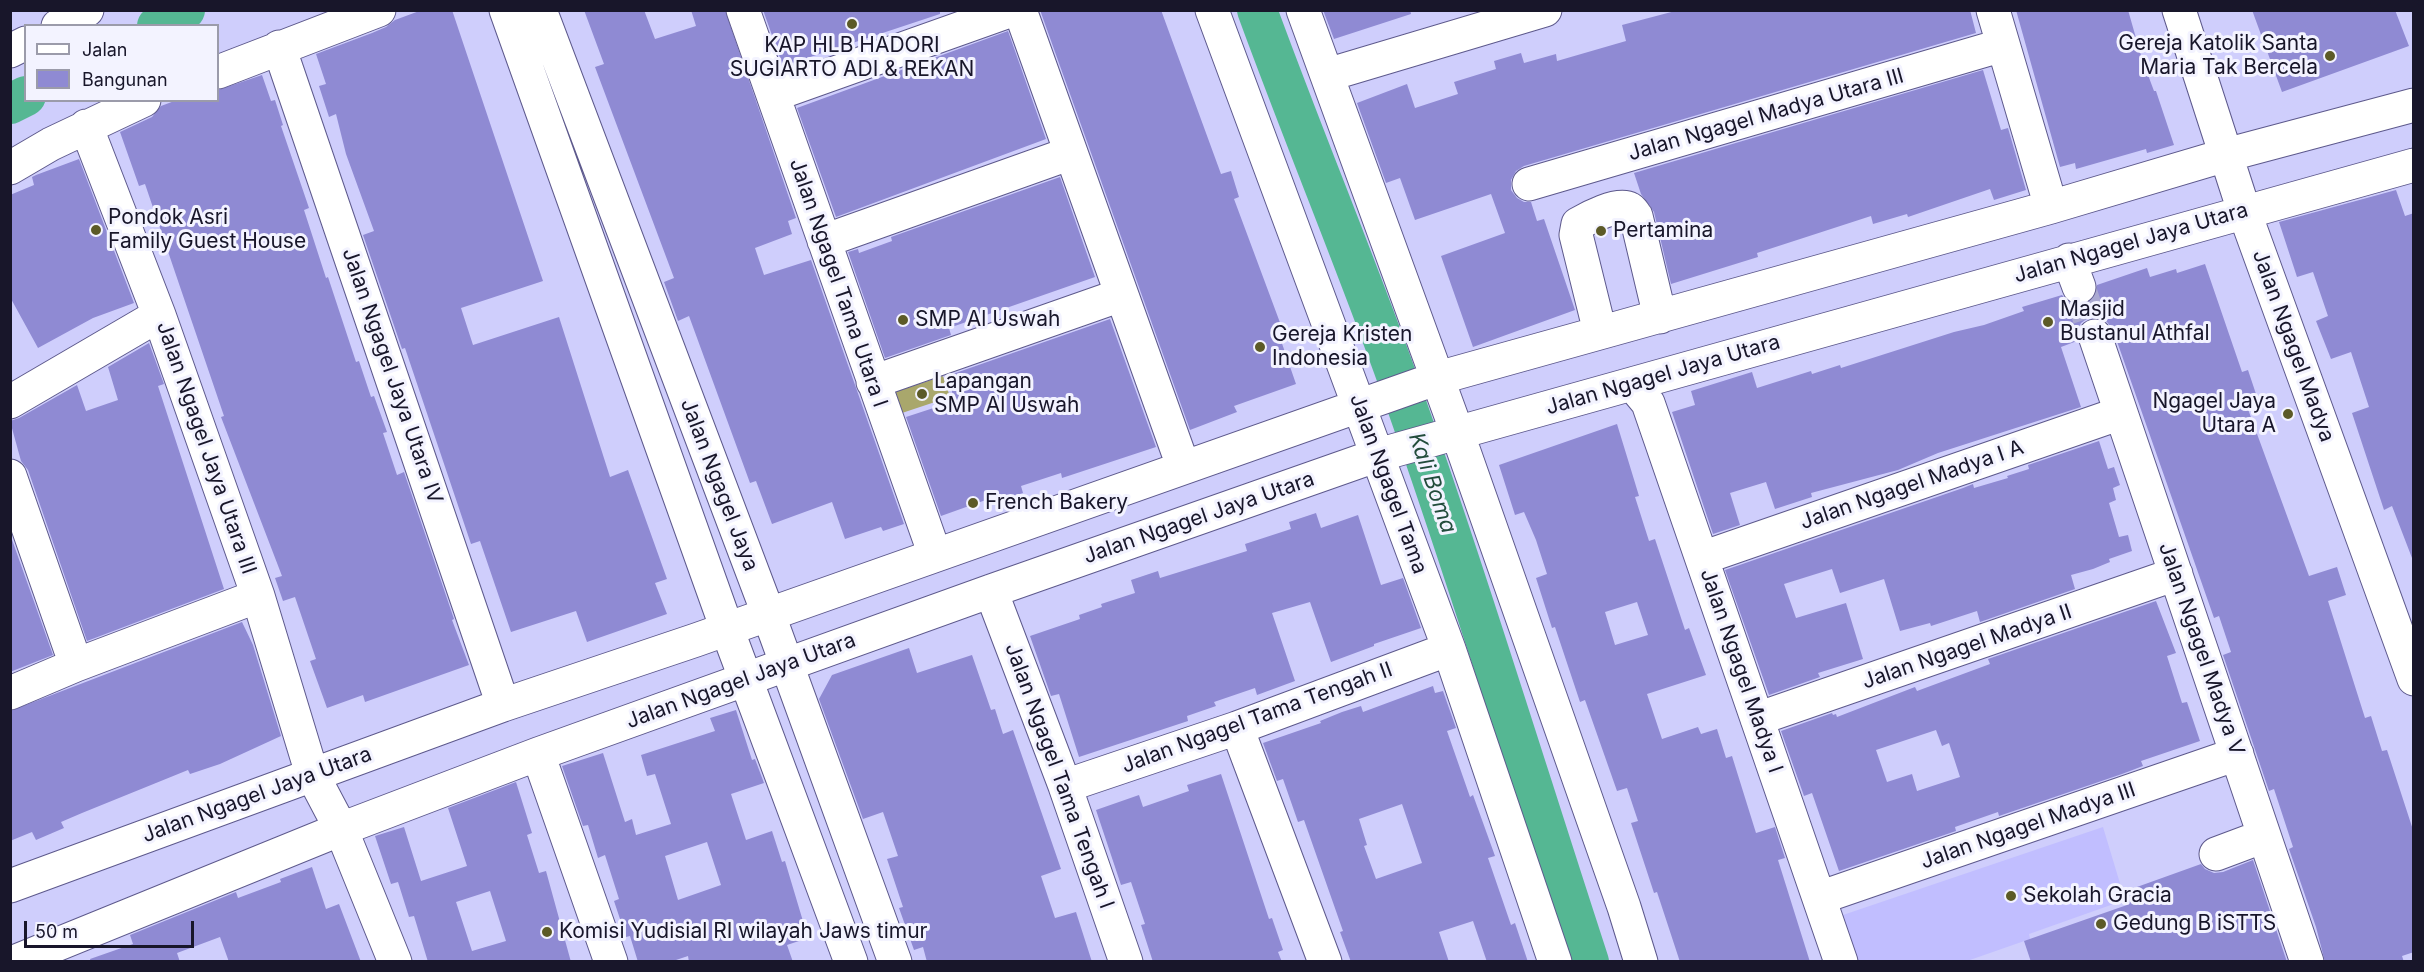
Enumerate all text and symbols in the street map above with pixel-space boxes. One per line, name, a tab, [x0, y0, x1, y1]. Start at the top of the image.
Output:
marker: KAP HLB HADORI SUGIARTO ADI & REKAN	[845, 17, 859, 31]
legend	[24, 24, 219, 102]
place label: Gereja Katolik Santa Maria Tak Bercela	[2118, 31, 2318, 81]
place label: KAP HLB HADORI SUGIARTO ADI & REKAN	[730, 33, 974, 83]
text: Jalan	[82, 39, 127, 60]
marker: Gereja Katolik Santa Maria Tak Bercela	[2323, 49, 2337, 63]
street label: Jalan Ngagel Madya Utara III	[1625, 64, 1907, 166]
text: Bangunan	[82, 69, 168, 90]
street label: Jalan Ngagel Tama Utara I	[784, 155, 892, 411]
street label: Jalan Ngagel Jaya Utara	[2011, 197, 2251, 289]
place label: Pondok Asri Family Guest House	[108, 205, 306, 255]
place label: Pertamina	[1613, 218, 1713, 244]
marker: Pondok Asri Family Guest House	[89, 223, 103, 237]
marker: Pertamina	[1594, 224, 1608, 238]
street label: Jalan Ngagel Jaya Utara IV	[336, 245, 448, 507]
street label: Jalan Ngagel Madya	[2246, 246, 2340, 446]
place label: Masjid Bustanul Athfal	[2060, 297, 2210, 347]
place label: SMP Al Uswah	[915, 307, 1060, 333]
marker: SMP Al Uswah	[896, 313, 910, 327]
marker: Masjid Bustanul Athfal	[2041, 315, 2055, 329]
street label: Jalan Ngagel Jaya Utara III	[151, 318, 261, 578]
place label: Gereja Kristen Indonesia	[1272, 322, 1412, 372]
street label: Jalan Ngagel Jaya Utara	[1543, 329, 1783, 421]
marker: Gereja Kristen Indonesia	[1253, 340, 1267, 354]
place label: Lapangan SMP Al Uswah	[934, 369, 1079, 419]
marker: Lapangan SMP Al Uswah	[915, 387, 929, 401]
place label: Ngagel Jaya Utara A	[2152, 389, 2276, 439]
street label: Jalan Ngagel Tama	[1344, 391, 1432, 577]
street label: Jalan Ngagel Jaya	[675, 395, 763, 575]
marker: Ngagel Jaya Utara A	[2281, 407, 2295, 421]
water label: Kali Boma	[1402, 429, 1462, 537]
street label: Jalan Ngagel Madya I A	[1797, 435, 2027, 535]
street label: Jalan Ngagel Jaya Utara	[1080, 467, 1318, 569]
place label: French Bakery	[985, 490, 1128, 516]
marker: French Bakery	[966, 496, 980, 510]
street label: Jalan Ngagel Madya V	[2153, 539, 2249, 759]
street label: Jalan Ngagel Madya I	[1694, 566, 1788, 776]
street label: Jalan Ngagel Madya II	[1859, 599, 2075, 695]
street label: Jalan Ngagel Jaya Utara	[623, 628, 859, 734]
street label: Jalan Ngagel Tama Tengah I	[999, 640, 1119, 912]
street label: Jalan Ngagel Tama Tengah II	[1118, 657, 1396, 779]
street label: Jalan Ngagel Jaya Utara	[139, 742, 375, 848]
street label: Jalan Ngagel Madya III	[1917, 777, 2139, 875]
place label: Sekolah Gracia	[2023, 883, 2172, 909]
marker: Sekolah Gracia	[2004, 889, 2018, 903]
scale bar	[27, 909, 196, 947]
place label: Gedung B iSTTS	[2113, 911, 2276, 937]
marker: Gedung B iSTTS	[2094, 917, 2108, 931]
place label: Komisi Yudisial RI wilayah Jaws timur	[559, 919, 928, 945]
text: 50 m	[35, 921, 78, 942]
marker: Komisi Yudisial RI wilayah Jaws timur	[540, 925, 554, 939]

